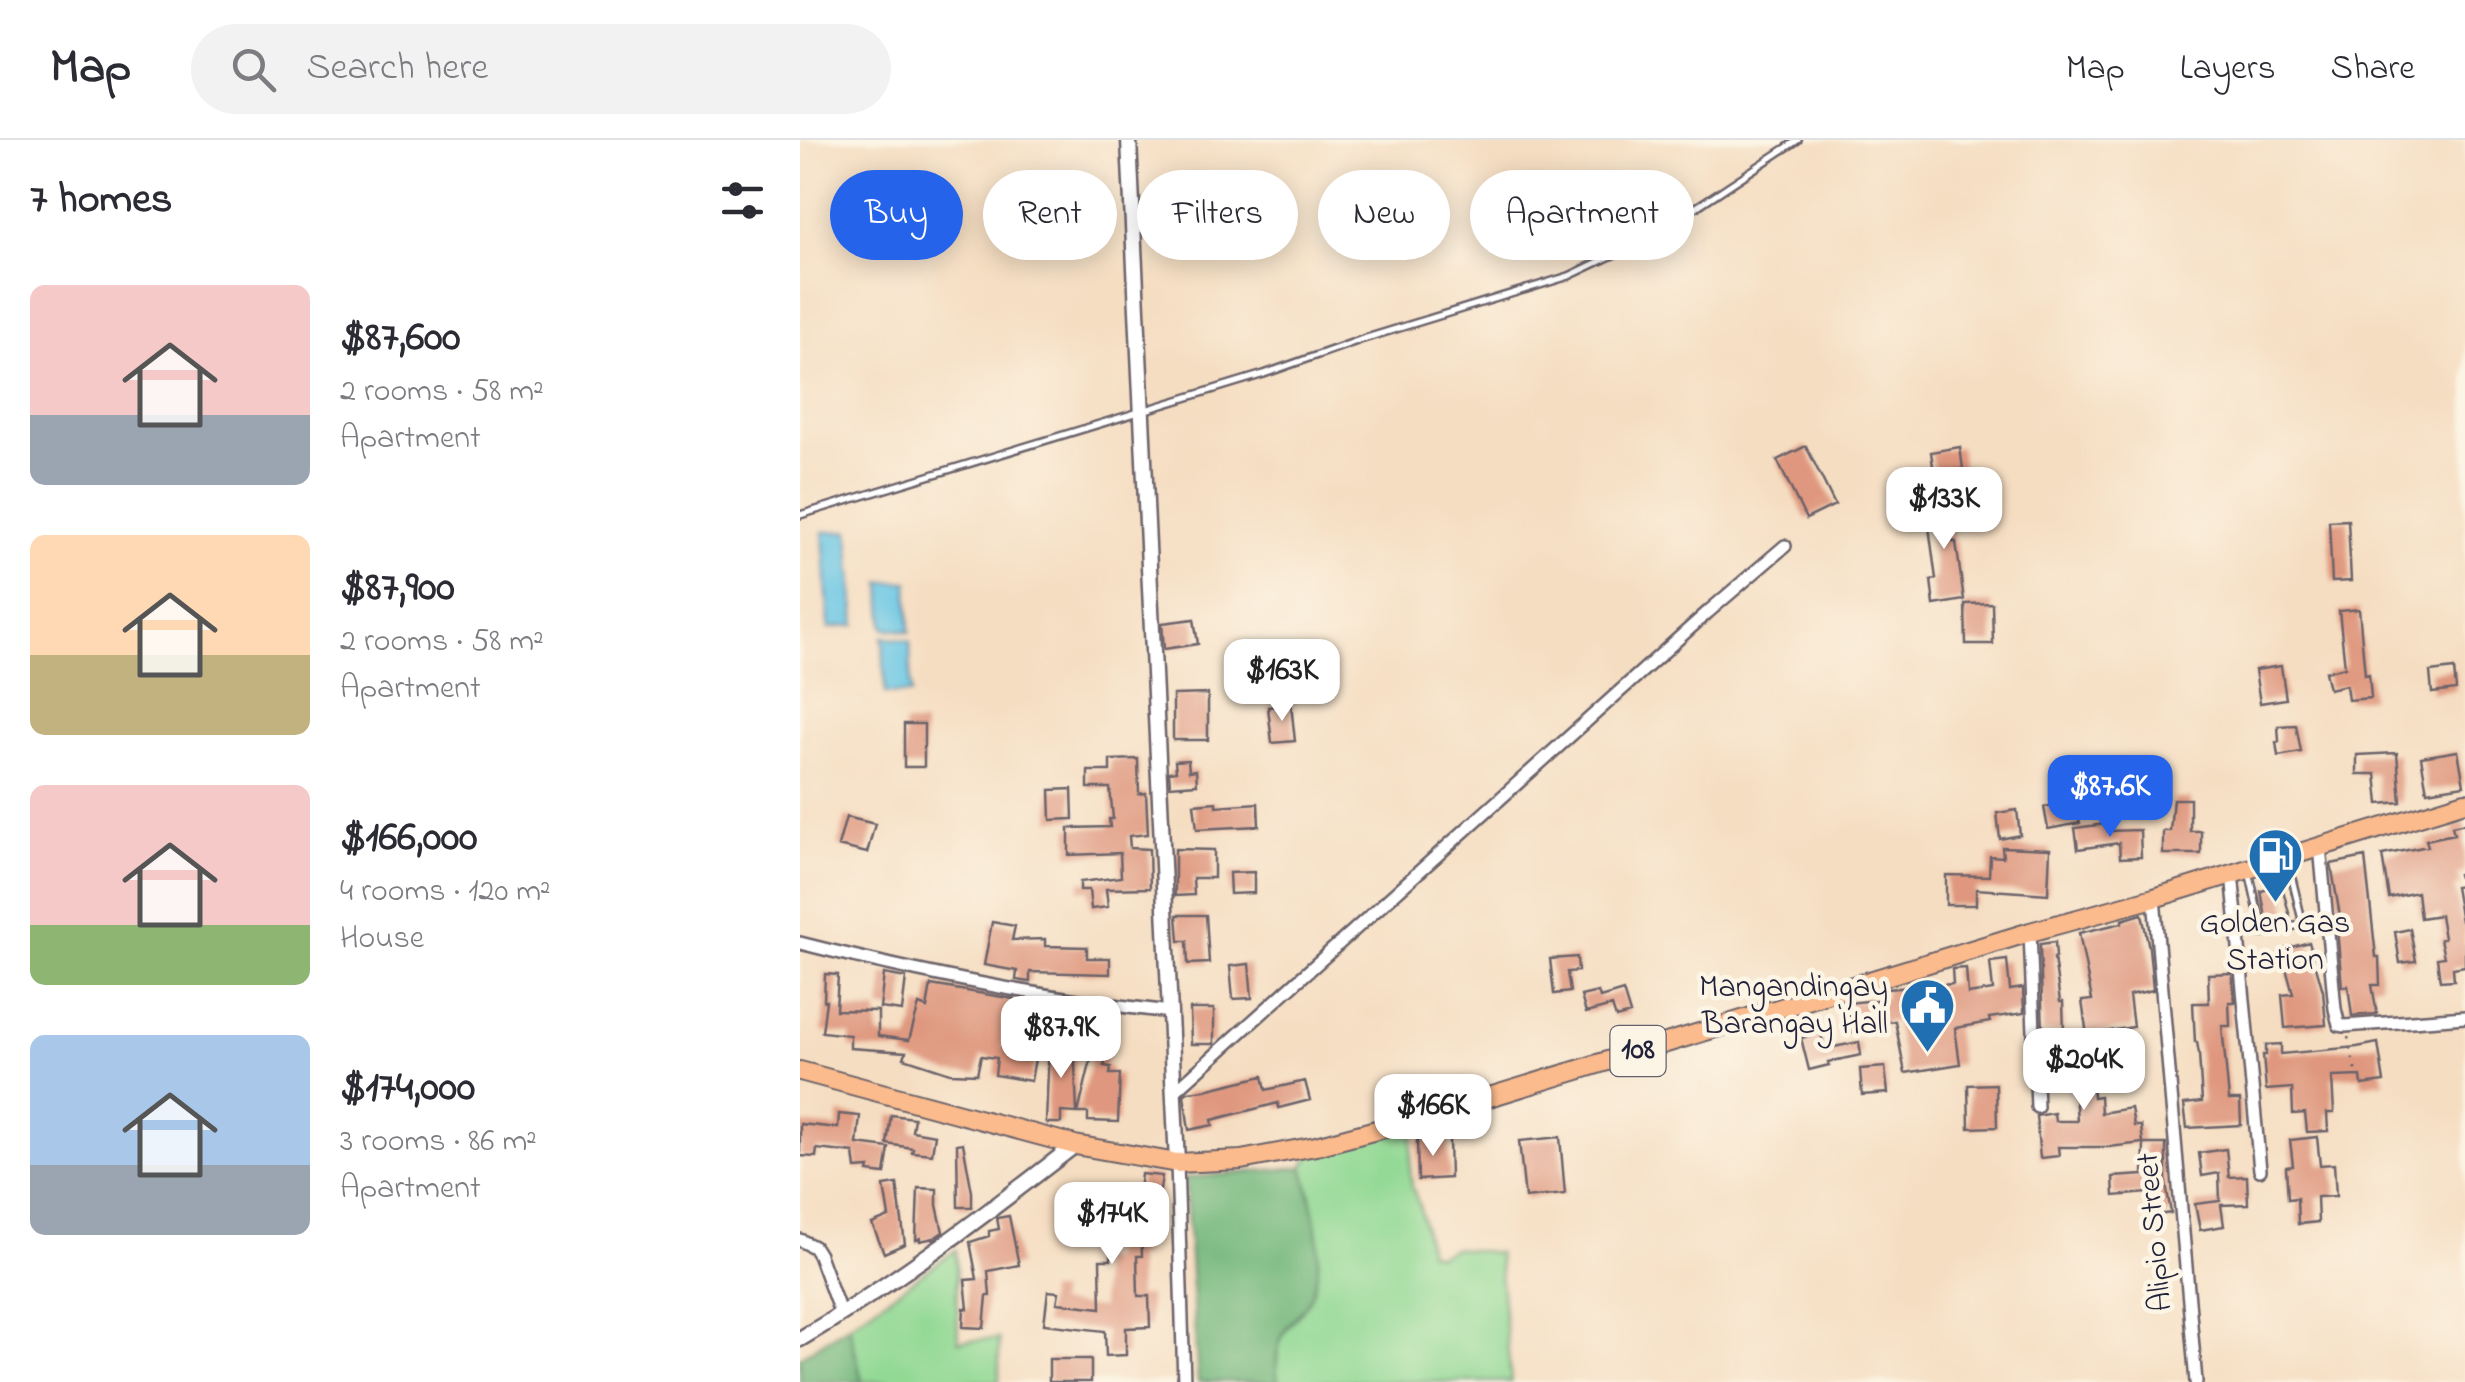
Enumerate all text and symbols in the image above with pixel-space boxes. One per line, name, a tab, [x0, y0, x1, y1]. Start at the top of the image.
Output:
search box	[191, 24, 891, 114]
text: Map	[50, 34, 131, 104]
text: Search here	[306, 41, 488, 97]
icon: search	[226, 42, 281, 97]
text: Map	[2066, 44, 2125, 95]
text: Layers	[2180, 44, 2275, 95]
text: Share	[2330, 44, 2415, 95]
text: 7 homes	[30, 170, 172, 231]
chip: Buy	[830, 170, 963, 260]
chip: Rent	[983, 170, 1117, 260]
chip: Filters	[1137, 170, 1298, 260]
chip: New	[1318, 170, 1450, 260]
chip: Apartment	[1470, 170, 1694, 260]
icon: filters	[715, 173, 770, 228]
text: $87,600	[340, 308, 460, 369]
icon: home	[110, 325, 230, 445]
text: 2 rooms · 58 m²	[340, 369, 544, 416]
text: Apartment	[340, 416, 481, 463]
pin: $133K	[1874, 467, 2014, 552]
text: $133K	[1908, 476, 1980, 523]
text: $87,900	[340, 558, 455, 619]
icon: home	[110, 575, 230, 695]
text: 2 rooms · 58 m²	[340, 619, 544, 666]
pin: $163K	[1212, 639, 1352, 724]
text: $163K	[1246, 648, 1318, 695]
text: Apartment	[340, 666, 481, 713]
pin: $87.6K	[2029, 755, 2191, 840]
text: $87.6K	[2070, 764, 2150, 811]
text: $166,000	[340, 808, 477, 869]
icon: home	[110, 825, 230, 945]
fuel station icon: Golden Gas Station	[2245, 825, 2305, 904]
text: 4 rooms · 120 m²	[340, 869, 551, 916]
place label: Golden Gas Station	[2200, 901, 2350, 985]
text: House	[340, 916, 424, 963]
place label: Mangandingay Barangay Hall	[1699, 965, 1888, 1049]
public building icon: Mangandingay Barangay Hall	[1897, 976, 1957, 1055]
pin: $87.9K	[980, 996, 1142, 1081]
text: $87.9K	[1023, 1005, 1099, 1052]
road number: 108	[1610, 1026, 1666, 1076]
pin: $204K	[2014, 1028, 2154, 1113]
text: $204K	[2045, 1037, 2123, 1084]
text: $174,000	[340, 1058, 475, 1119]
pin: $166K	[1363, 1074, 1503, 1159]
icon: home	[110, 1075, 230, 1195]
text: $166K	[1396, 1083, 1470, 1130]
text: 3 rooms · 86 m²	[340, 1119, 537, 1166]
street label: Alipio Street	[2126, 1150, 2186, 1313]
text: Apartment	[340, 1166, 481, 1213]
pin: $174K	[1042, 1182, 1182, 1267]
text: $174K	[1076, 1191, 1148, 1238]

